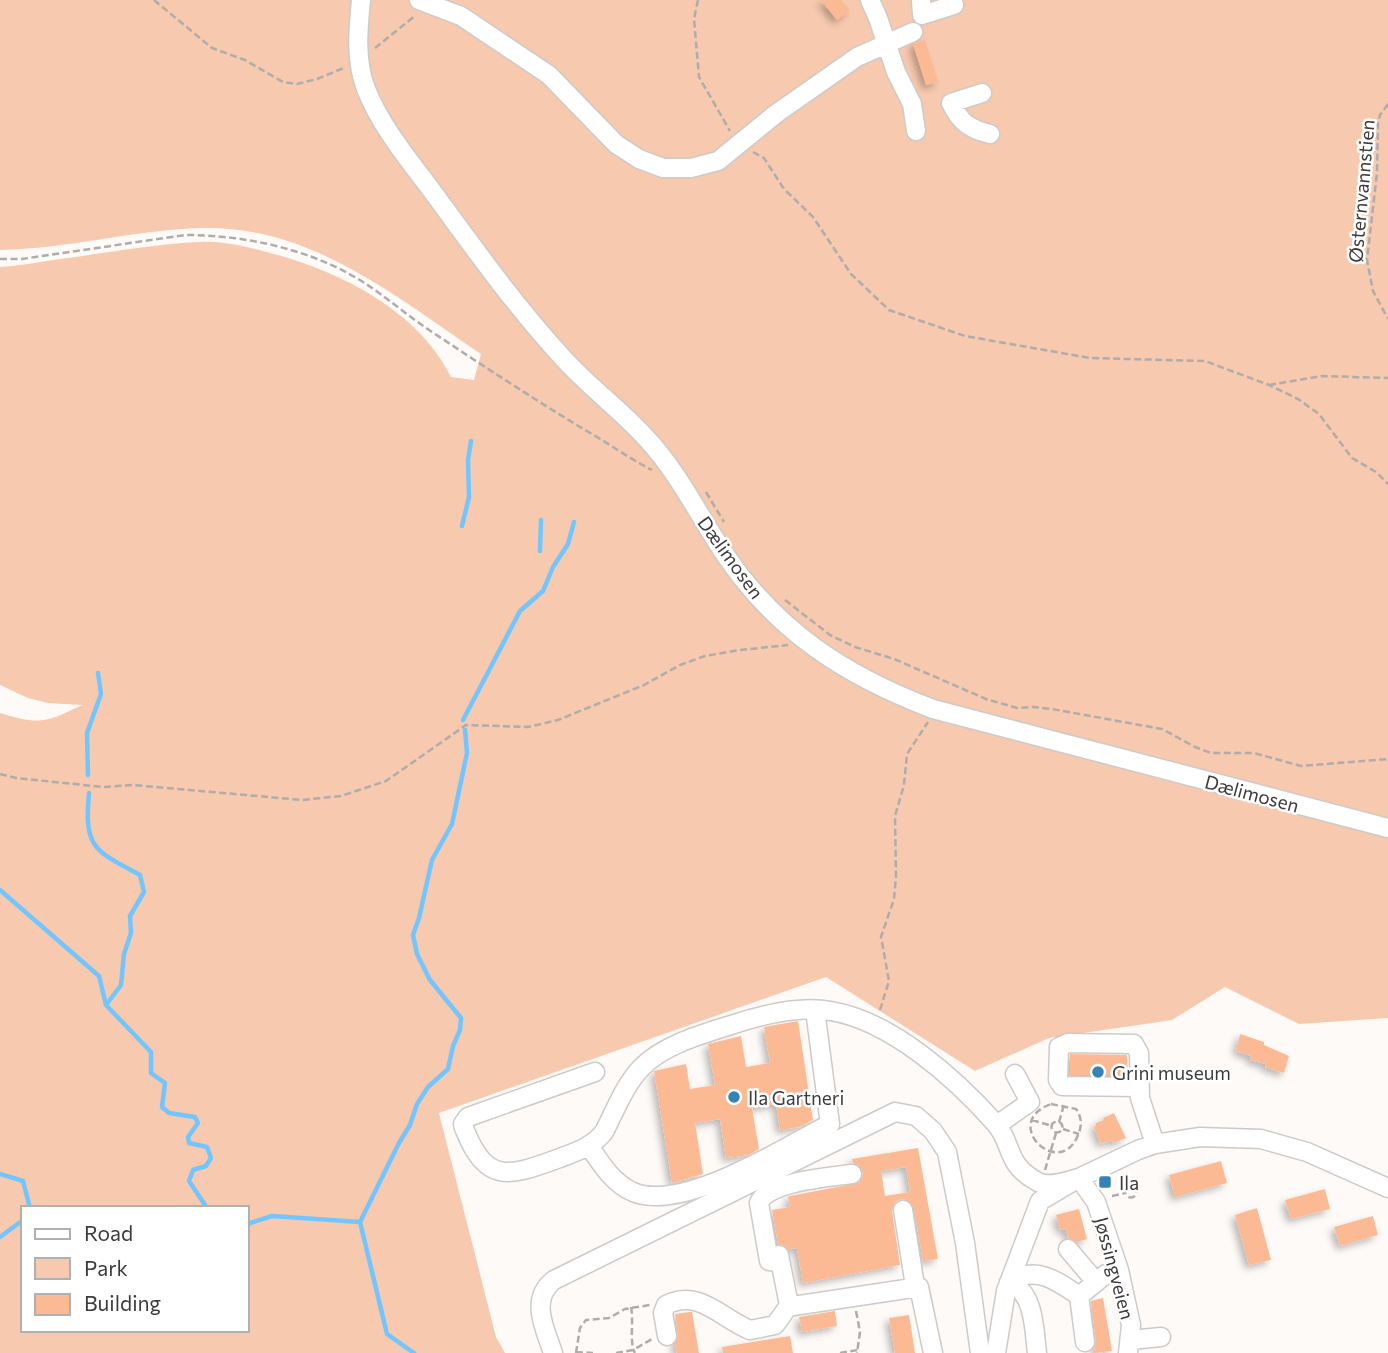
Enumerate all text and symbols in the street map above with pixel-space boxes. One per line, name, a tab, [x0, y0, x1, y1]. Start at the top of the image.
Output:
street label: Østernvannstien	[1343, 119, 1379, 263]
street label: Dælimosen	[693, 511, 769, 603]
street label: Dælimosen	[1202, 769, 1302, 817]
place label: Grini museum	[1112, 1061, 1231, 1084]
marker: Grini museum	[1090, 1064, 1106, 1080]
place label: Ila Gartneri	[748, 1086, 844, 1109]
marker: Ila Gartneri	[726, 1089, 742, 1105]
place label: Ila	[1119, 1171, 1139, 1194]
marker: Ila	[1097, 1174, 1113, 1190]
legend	[21, 1206, 248, 1332]
street label: Jøssingveien	[1090, 1214, 1140, 1322]
text: Road	[84, 1220, 133, 1245]
text: Park	[84, 1255, 128, 1280]
text: Building	[84, 1290, 161, 1315]

